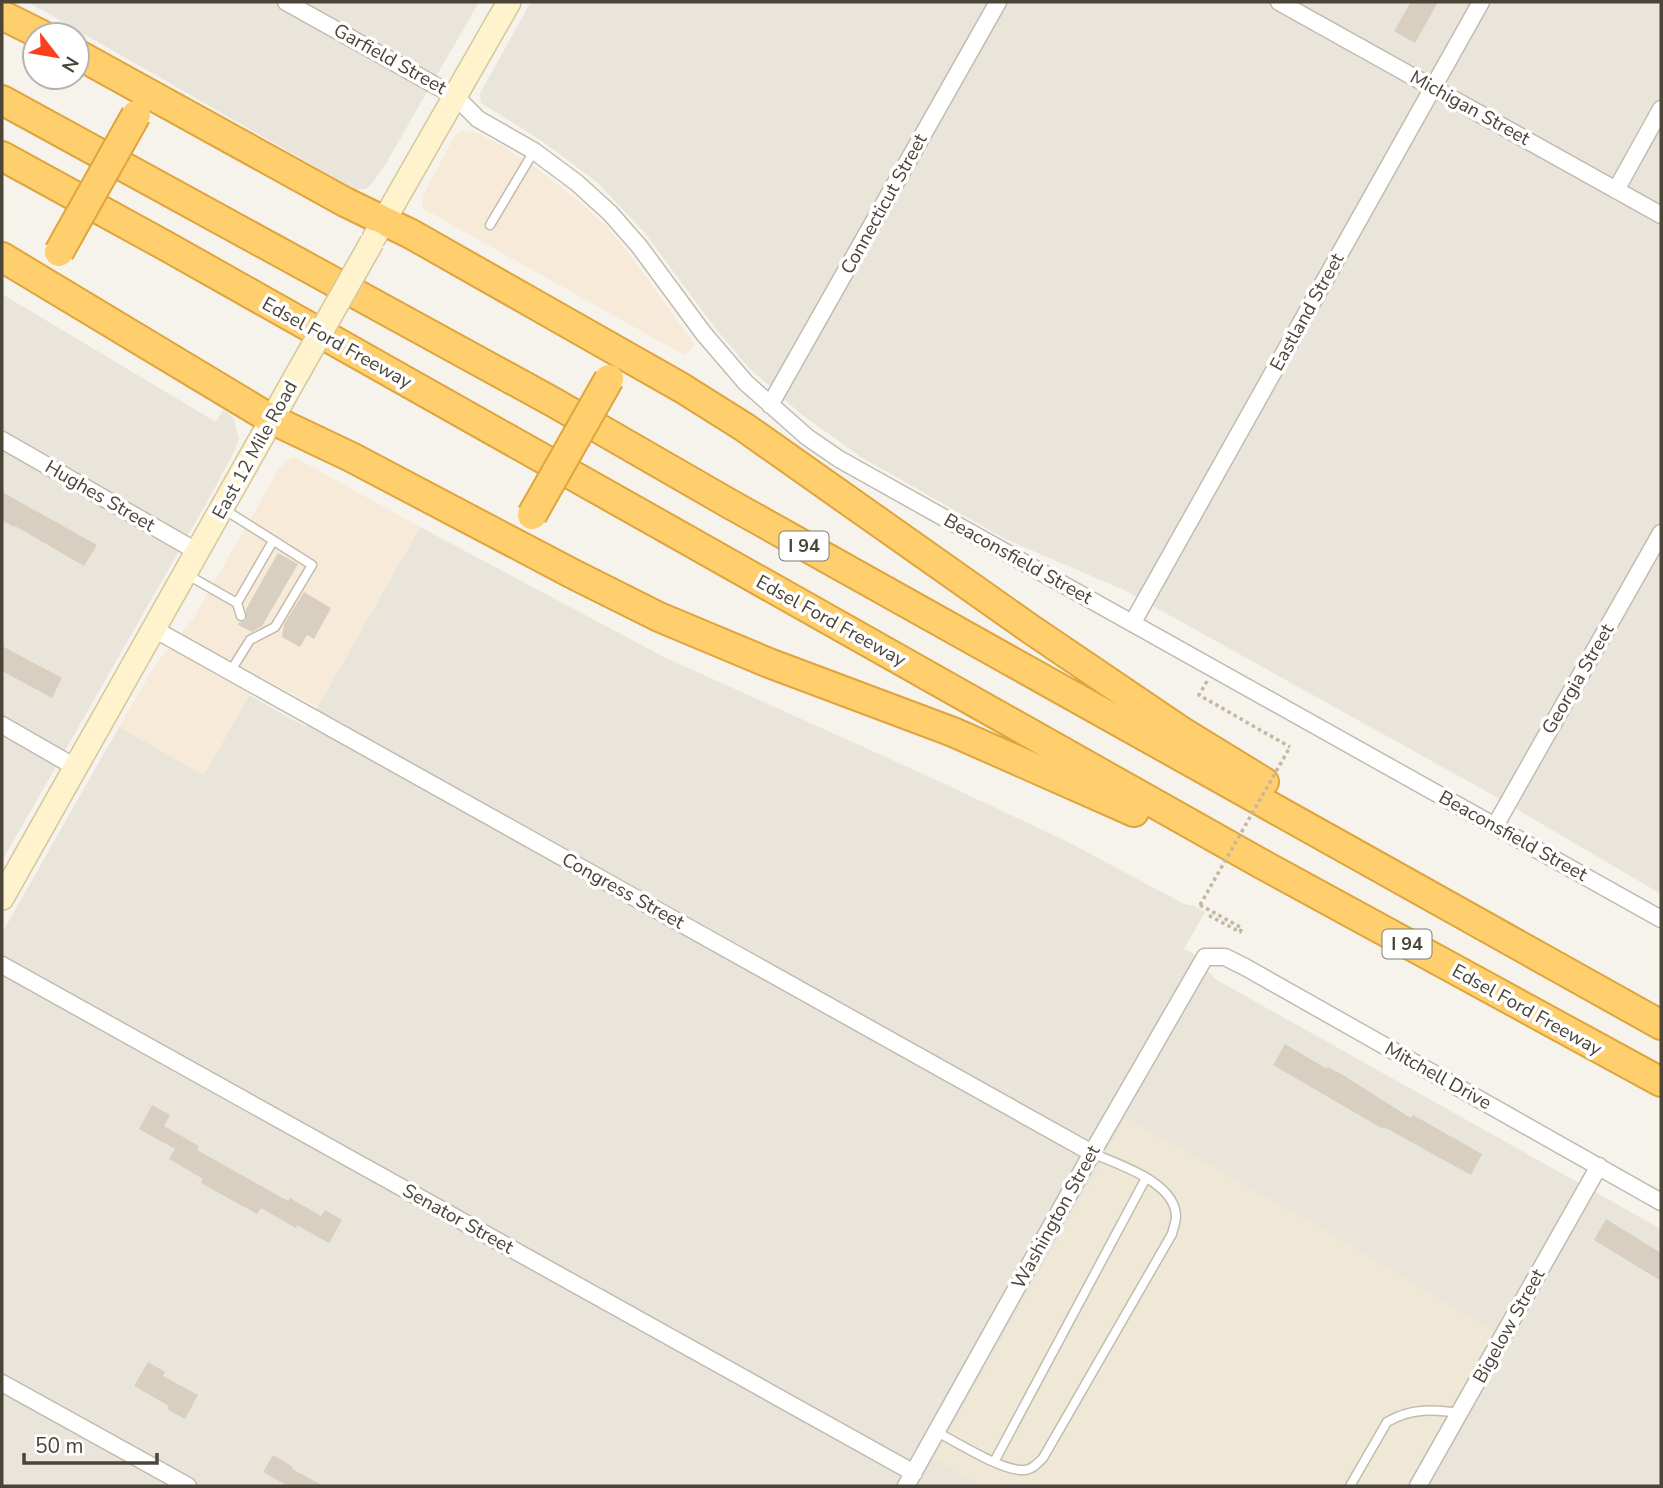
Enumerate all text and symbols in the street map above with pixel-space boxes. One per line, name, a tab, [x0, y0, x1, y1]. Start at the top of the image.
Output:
street label: Garfield Street	[329, 17, 451, 101]
north arrow	[21, 21, 91, 91]
text: N	[55, 51, 85, 77]
street label: Michigan Street	[1405, 64, 1535, 152]
street label: Connecticut Street	[835, 129, 934, 279]
street label: Eastland Street	[1264, 248, 1350, 376]
street label: Edsel Ford Freeway	[257, 291, 417, 395]
street label: East 12 Mile Road	[206, 376, 304, 524]
street label: Hughes Street	[40, 454, 160, 538]
street label: Beaconsfield Street	[939, 507, 1097, 611]
road number: I 94	[780, 532, 828, 560]
street label: Edsel Ford Freeway	[751, 569, 911, 673]
street label: Georgia Street	[1536, 619, 1620, 739]
street label: Beaconsfield Street	[1434, 784, 1592, 888]
street label: Congress Street	[557, 847, 689, 936]
road number: I 94	[1382, 930, 1432, 959]
street label: Edsel Ford Freeway	[1447, 958, 1607, 1062]
street label: Mitchell Drive	[1380, 1036, 1496, 1116]
street label: Washington Street	[1006, 1140, 1107, 1294]
street label: Senator Street	[398, 1178, 519, 1260]
street label: Bigelow Street	[1467, 1264, 1551, 1388]
scale bar	[24, 1422, 158, 1466]
text: 50 m	[35, 1432, 84, 1460]

